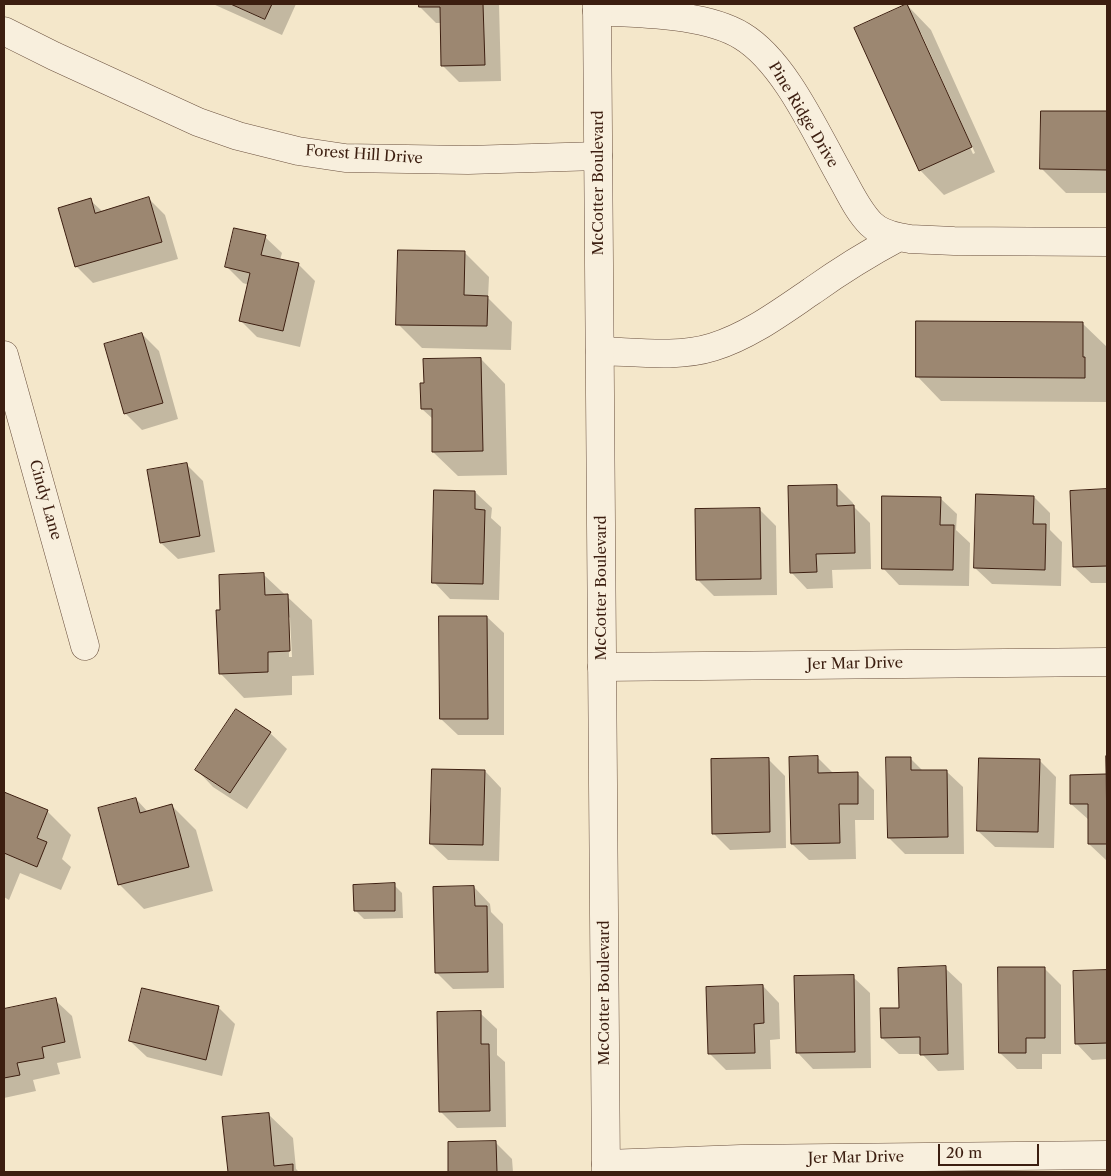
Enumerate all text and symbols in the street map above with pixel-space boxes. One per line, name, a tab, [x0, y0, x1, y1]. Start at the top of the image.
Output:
street label: Pine Ridge Drive	[764, 59, 842, 171]
street label: McCotter Boulevard	[590, 110, 608, 256]
street label: Forest Hill Drive	[305, 142, 423, 168]
street label: Cindy Lane	[25, 458, 65, 542]
street label: McCotter Boulevard	[593, 515, 611, 661]
street label: Jer Mar Drive	[807, 654, 903, 674]
street label: McCotter Boulevard	[596, 920, 614, 1066]
scale bar	[941, 1134, 1042, 1166]
text: 20 m	[946, 1143, 982, 1162]
street label: Jer Mar Drive	[808, 1148, 904, 1168]

